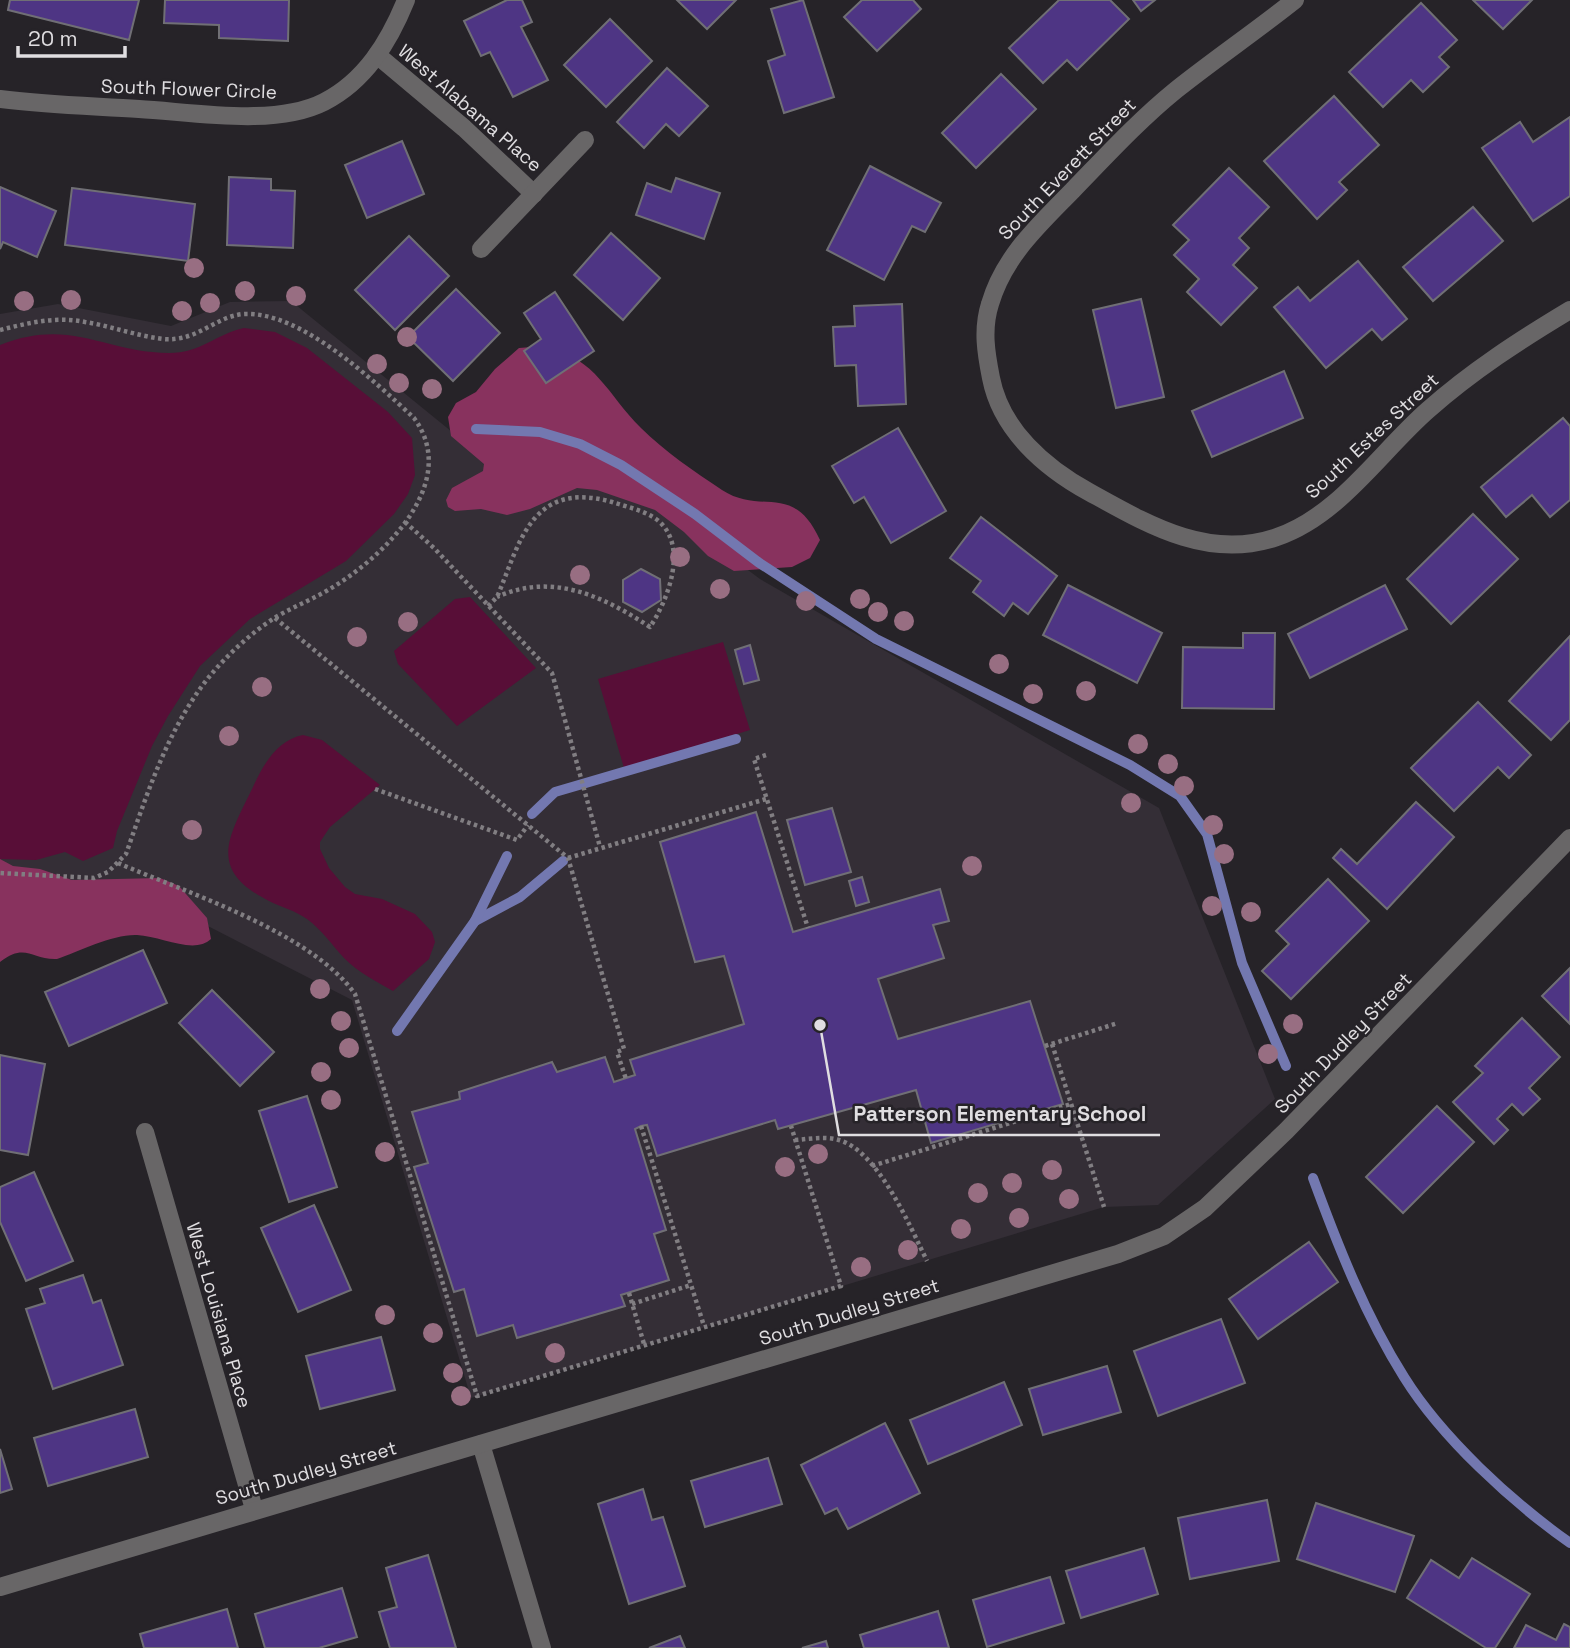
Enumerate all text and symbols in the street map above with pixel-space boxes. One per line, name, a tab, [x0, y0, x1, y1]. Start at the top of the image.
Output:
scale bar	[18, 14, 124, 58]
text: 20 m	[28, 25, 78, 52]
street label: West Alabama Place	[393, 39, 547, 177]
street label: South Flower Circle	[101, 73, 277, 105]
street label: South Everett Street	[993, 93, 1141, 245]
street label: South Estes Street	[1300, 368, 1444, 504]
street label: South Dudley Street	[1269, 967, 1417, 1119]
callout: Patterson Elementary School	[839, 1093, 1160, 1135]
text: Patterson Elementary School	[854, 1100, 1146, 1127]
street label: West Louisiana Place	[181, 1219, 257, 1411]
street label: South Dudley Street	[756, 1273, 942, 1351]
street label: South Dudley Street	[213, 1435, 399, 1511]

